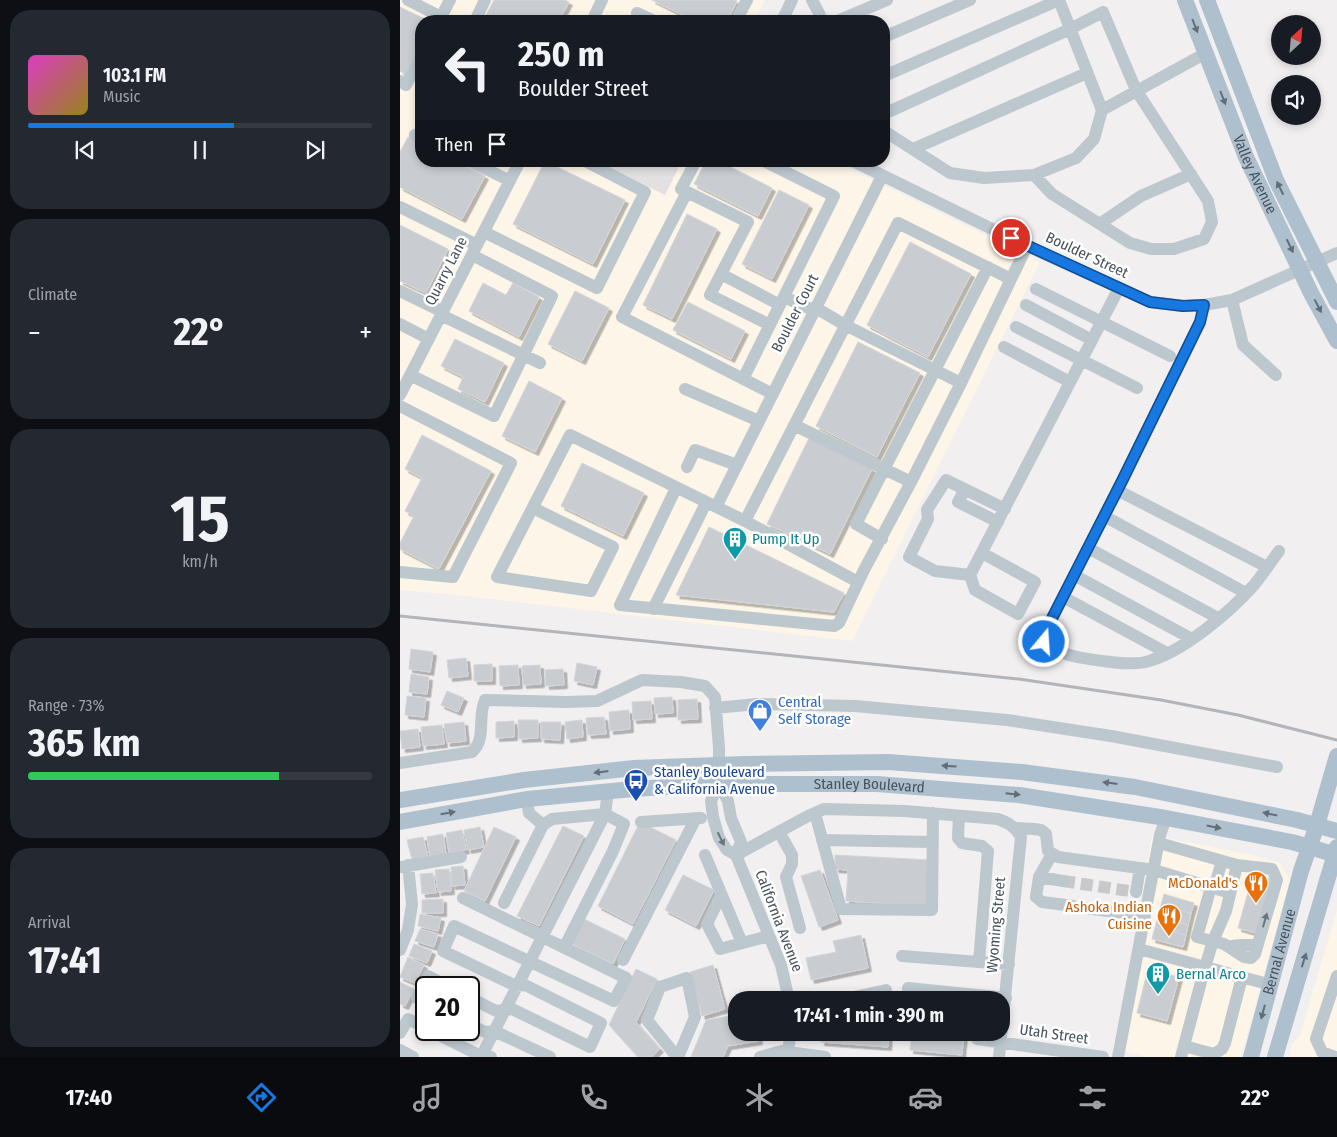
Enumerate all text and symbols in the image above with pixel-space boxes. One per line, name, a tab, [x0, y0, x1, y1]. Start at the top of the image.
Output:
north arrow	[1271, 15, 1321, 65]
map controls	[1271, 15, 1321, 125]
one-way arrow	[1192, 19, 1200, 34]
text: 250 m	[518, 33, 605, 75]
icon: left	[435, 35, 500, 100]
text: 103.1 FM	[103, 64, 166, 87]
text: Boulder Street	[518, 75, 648, 102]
button: sound	[1271, 75, 1321, 125]
text: Music	[103, 87, 140, 106]
one-way arrow	[1220, 91, 1228, 105]
icon: arrive	[483, 130, 511, 158]
street label: Valley Avenue	[1229, 132, 1281, 217]
text: Then	[435, 133, 473, 156]
icon: previous	[71, 136, 99, 164]
icon: pause	[186, 136, 214, 164]
icon: next	[301, 136, 329, 164]
one-way arrow	[1276, 180, 1284, 195]
pin	[990, 217, 1032, 259]
icon: arrive	[997, 224, 1025, 252]
street label: Boulder Street	[1043, 228, 1131, 282]
street label: Quarry Lane	[421, 234, 471, 308]
one-way arrow	[1285, 239, 1294, 254]
street label: Boulder Court	[768, 271, 822, 355]
text: Climate	[28, 285, 77, 304]
one-way arrow	[1314, 299, 1322, 313]
text: 22°	[173, 309, 226, 355]
text: −	[28, 316, 41, 349]
text: +	[359, 316, 372, 349]
text: 15	[170, 480, 230, 558]
building icon: Pump It Up	[722, 526, 748, 560]
place label: Pump It Up	[752, 530, 820, 548]
text: km/h	[182, 552, 218, 571]
position arrow	[1017, 615, 1069, 667]
place label: Central Self Storage	[778, 693, 851, 728]
text: Range · 73%	[28, 696, 104, 715]
shop icon: Central Self Storage	[747, 698, 773, 732]
text: 365 km	[28, 720, 141, 766]
one-way arrow	[940, 761, 956, 769]
place label: Stanley Boulevard & California Avenue	[654, 763, 775, 798]
one-way arrow	[592, 768, 608, 776]
bus stop icon: Stanley Boulevard & California Avenue	[623, 768, 649, 802]
street label: Stanley Boulevard	[814, 775, 925, 797]
one-way arrow	[1102, 779, 1118, 787]
one-way arrow	[1005, 791, 1021, 799]
one-way arrow	[440, 809, 456, 817]
one-way arrow	[1262, 810, 1277, 818]
one-way arrow	[1206, 823, 1221, 831]
one-way arrow	[717, 832, 725, 846]
street label: California Avenue	[751, 868, 807, 974]
restaurant icon: McDonald's	[1243, 870, 1269, 904]
place label: McDonald's	[1168, 874, 1238, 892]
street label: Wyoming Street	[983, 876, 1009, 974]
place label: Ashoka Indian Cuisine	[1065, 898, 1152, 933]
restaurant icon: Ashoka Indian Cuisine	[1156, 903, 1182, 937]
street label: Bernal Avenue	[1259, 907, 1299, 997]
one-way arrow	[1261, 912, 1269, 927]
text: Arrival	[28, 913, 70, 932]
text: 17:41	[28, 937, 102, 983]
one-way arrow	[1300, 952, 1308, 967]
building icon: Bernal Arco	[1145, 961, 1171, 995]
place label: Bernal Arco	[1176, 965, 1246, 983]
speed limit sign: 20	[415, 976, 480, 1041]
text: 17:41 · 1 min · 390 m	[794, 1004, 944, 1027]
one-way arrow	[1259, 1005, 1267, 1020]
street label: Utah Street	[1018, 1020, 1090, 1048]
icon: directions	[244, 1080, 279, 1115]
icon: music	[410, 1080, 445, 1115]
icon: phone	[576, 1080, 611, 1115]
icon: climate	[742, 1080, 777, 1115]
icon: car	[908, 1080, 943, 1115]
icon: filters	[1075, 1080, 1110, 1115]
text: 17:40	[66, 1084, 113, 1111]
text: 22°	[1241, 1084, 1271, 1111]

